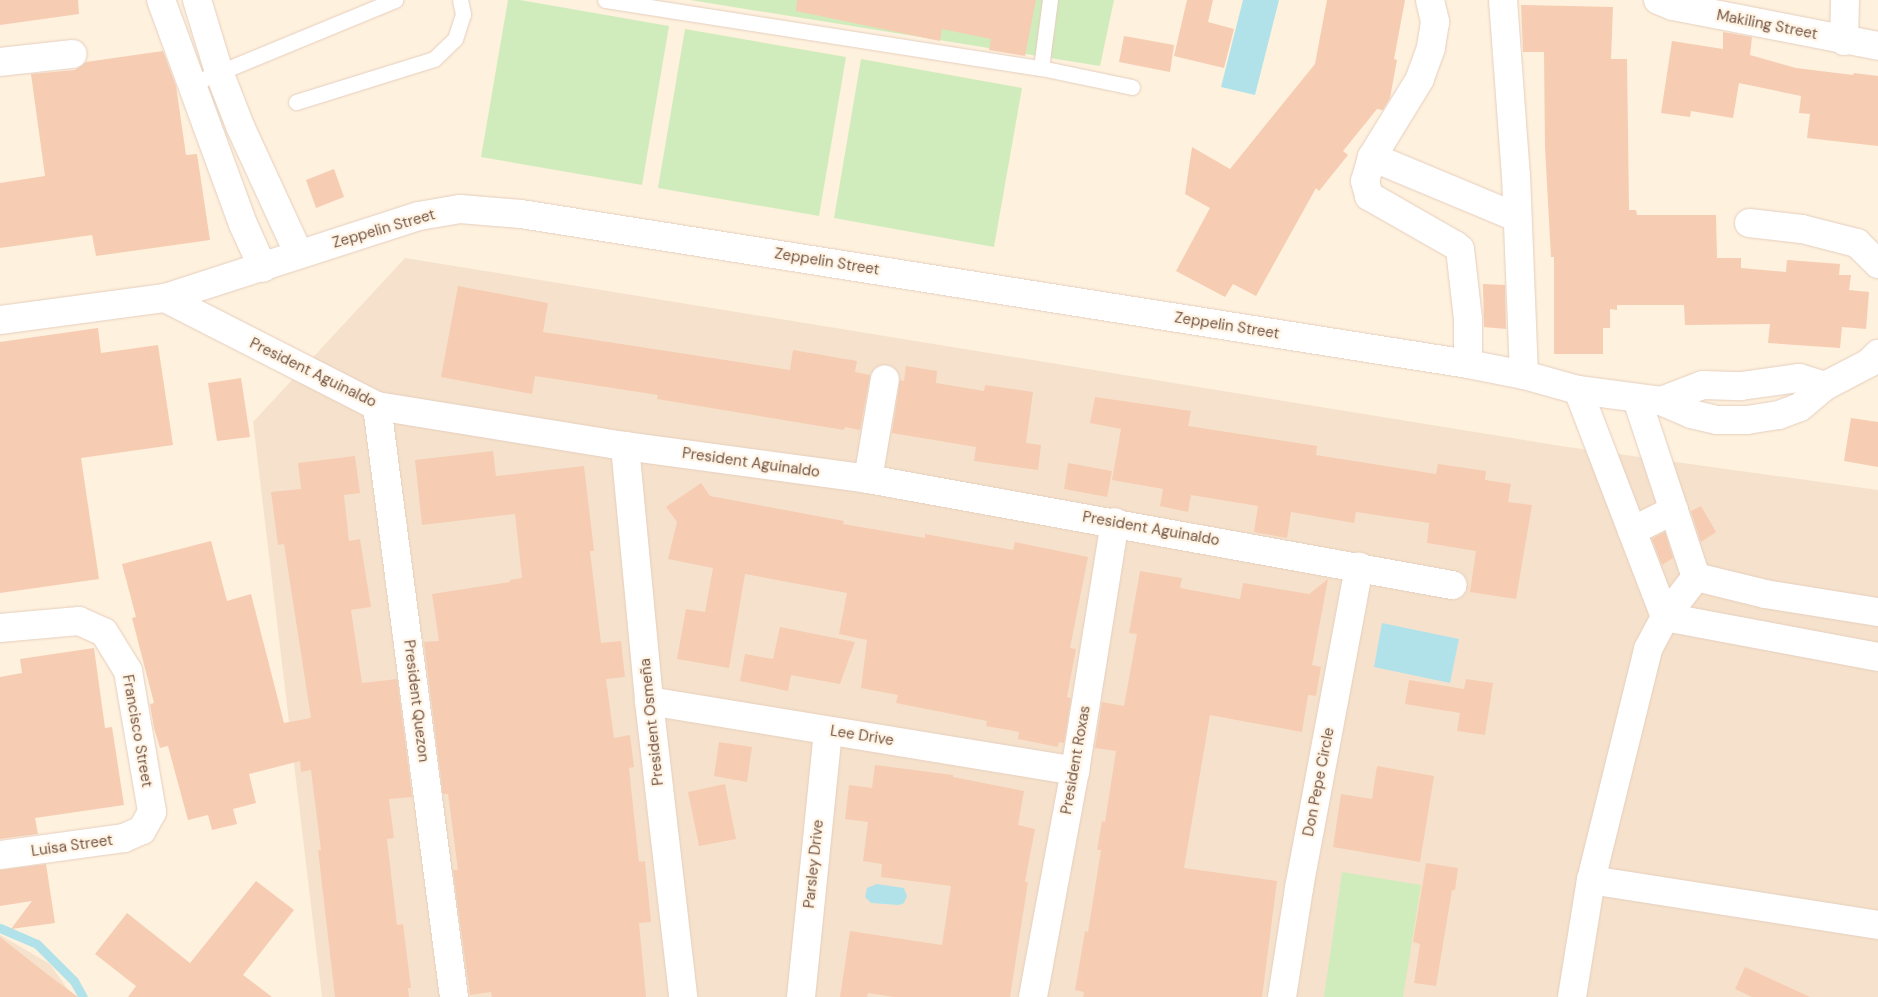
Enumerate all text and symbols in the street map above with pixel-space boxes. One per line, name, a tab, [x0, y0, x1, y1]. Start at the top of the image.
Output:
street label: Makiling Street	[1715, 6, 1819, 44]
street label: Zeppelin Street	[331, 206, 437, 252]
street label: Zeppelin Street	[773, 245, 881, 279]
street label: Zeppelin Street	[1173, 309, 1281, 343]
street label: President Aguinaldo	[247, 334, 379, 412]
street label: President Aguinaldo	[681, 444, 821, 482]
street label: President Aguinaldo	[1081, 508, 1221, 550]
street label: President Quezon	[400, 639, 432, 763]
street label: President Osmeña	[636, 658, 668, 786]
street label: Francisco Street	[118, 673, 156, 789]
street label: President Roxas	[1058, 704, 1094, 816]
street label: Lee Drive	[829, 722, 895, 750]
street label: Don Pepe Circle	[1300, 726, 1338, 838]
street label: Parsley Drive	[800, 819, 828, 909]
street label: Luisa Street	[30, 831, 114, 861]

